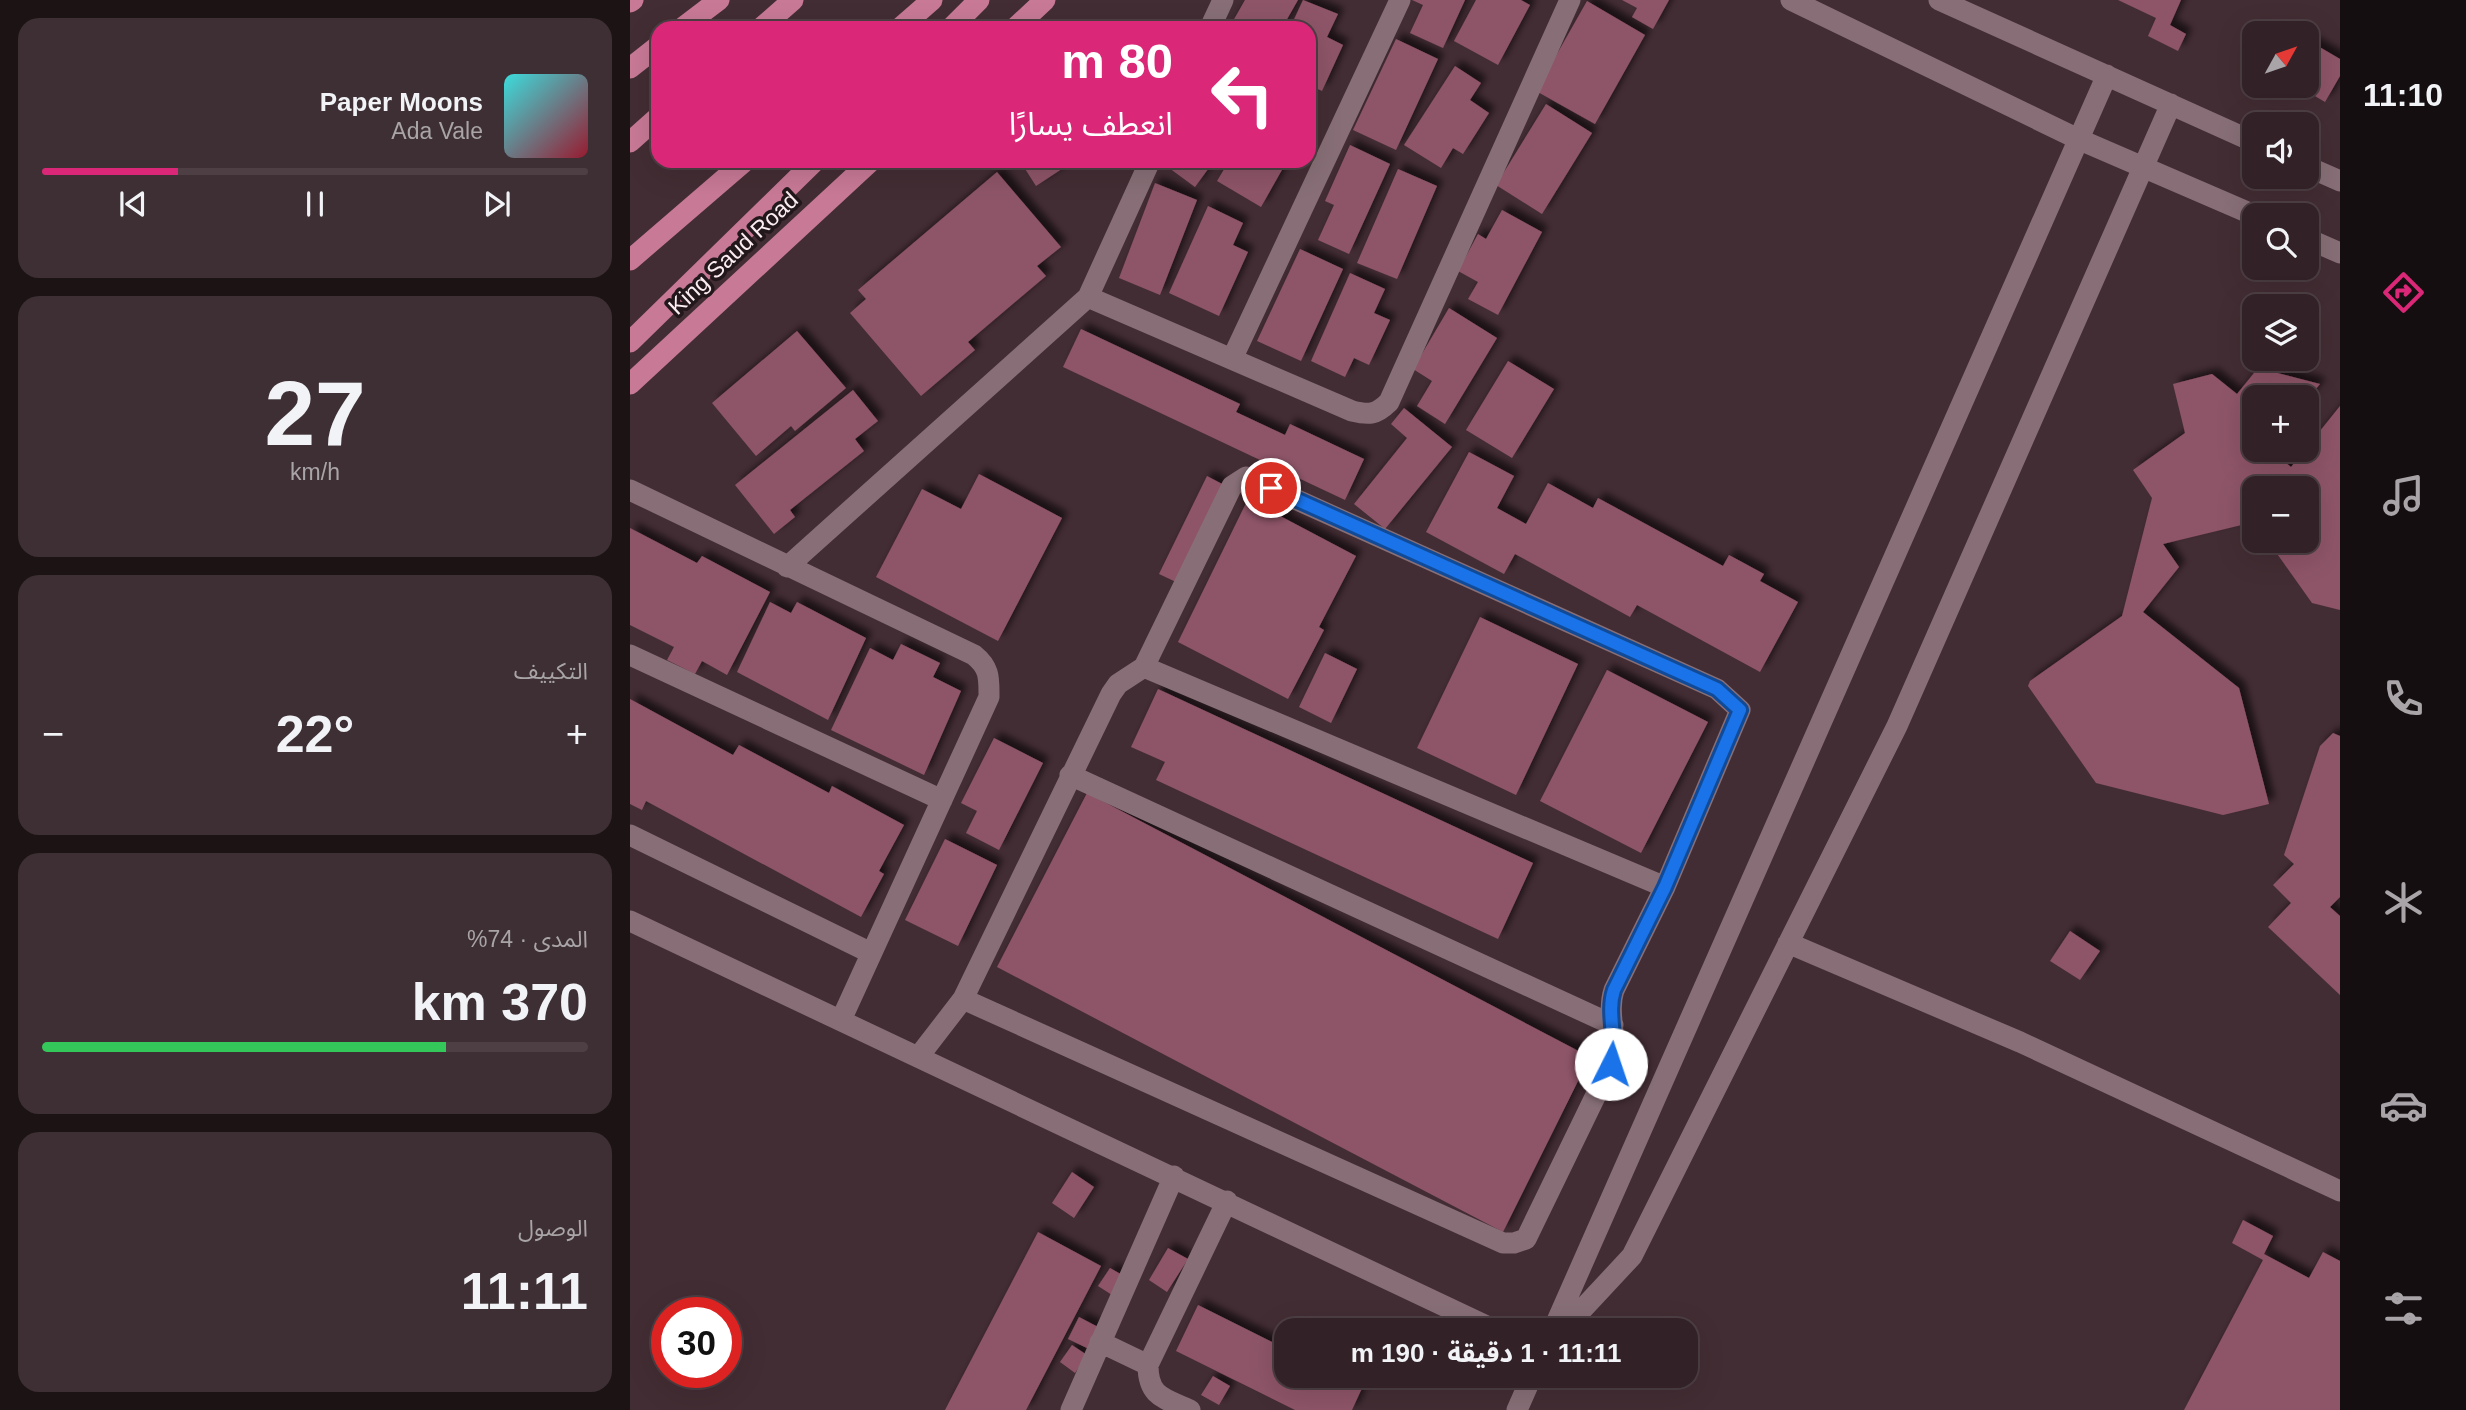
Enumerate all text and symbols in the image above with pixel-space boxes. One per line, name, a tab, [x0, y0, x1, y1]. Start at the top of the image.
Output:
north arrow	[2242, 21, 2319, 98]
map controls	[2242, 21, 2319, 553]
text: 80 m	[1061, 34, 1173, 88]
icon: left	[1197, 49, 1288, 140]
text: 11:10	[2363, 77, 2443, 113]
text: Paper Moons	[320, 87, 483, 117]
text: انعطف يسارًا	[1009, 106, 1173, 142]
button: sound	[2242, 112, 2319, 189]
text: Ada Vale	[391, 118, 483, 144]
icon: previous	[114, 185, 152, 223]
icon: pause	[296, 185, 334, 223]
icon: next	[478, 185, 516, 223]
street label: King Saud Road	[663, 186, 803, 320]
button: search	[2242, 203, 2319, 280]
icon: directions	[2379, 268, 2428, 317]
button: layers	[2242, 294, 2319, 371]
text: 27	[264, 363, 366, 464]
button: +	[2242, 385, 2319, 462]
pin	[1241, 458, 1301, 518]
text: km/h	[290, 459, 340, 485]
icon: arrive	[1252, 469, 1290, 507]
icon: music	[2379, 471, 2428, 520]
button: −	[2242, 476, 2319, 553]
text: التكييف	[514, 658, 588, 684]
icon: phone	[2379, 674, 2428, 723]
text: 22°	[276, 705, 354, 763]
text: −	[42, 713, 64, 755]
text: +	[566, 713, 588, 755]
icon: climate	[2379, 878, 2428, 927]
text: المدى · 74%	[467, 926, 588, 952]
text: 370 km	[412, 973, 588, 1031]
position arrow	[1574, 1027, 1648, 1101]
icon: car	[2379, 1081, 2428, 1130]
text: الوصول	[518, 1215, 588, 1241]
text: 11:11	[461, 1262, 588, 1320]
icon: filters	[2379, 1284, 2428, 1333]
speed limit sign: 30	[651, 1297, 742, 1388]
text: 11:11 · 1 دقيقة · 190 m	[1351, 1338, 1621, 1368]

